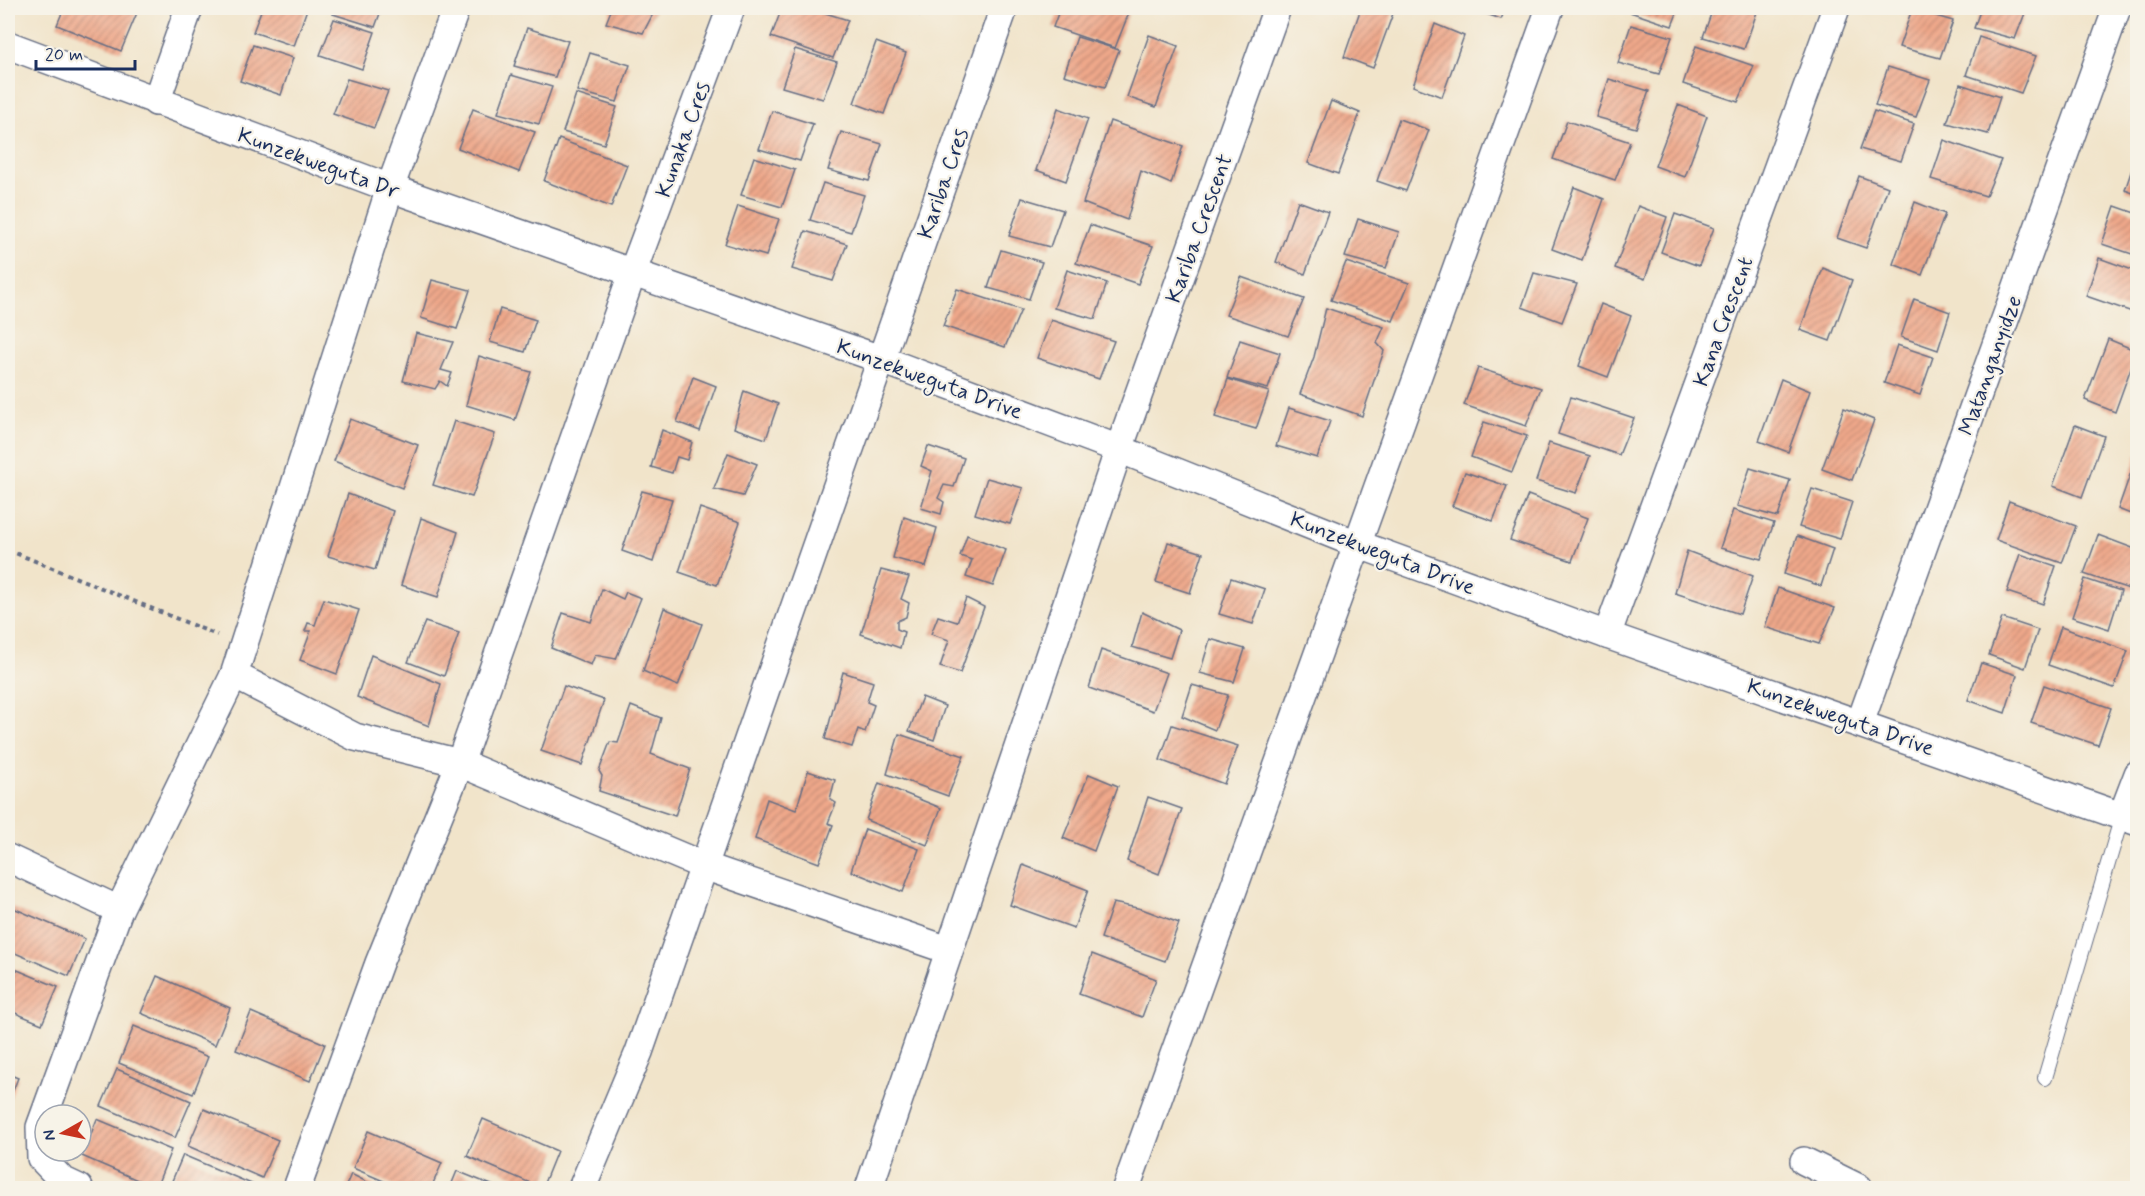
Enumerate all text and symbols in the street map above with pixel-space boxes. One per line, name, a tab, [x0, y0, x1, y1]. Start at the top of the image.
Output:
scale bar	[36, 33, 135, 71]
text: 20 m	[45, 43, 83, 67]
street label: Kunaka Cres	[650, 78, 718, 201]
street label: Kunzekweguta Dr	[233, 122, 404, 209]
street label: Kariba Cres	[912, 124, 976, 243]
street label: Kariba Crescent	[1160, 150, 1240, 307]
street label: Kana Crescent	[1687, 253, 1760, 391]
street label: Matanganyidze	[1953, 292, 2030, 440]
street label: Kunzekweguta Drive	[832, 333, 1026, 429]
street label: Kunzekweguta Drive	[1285, 506, 1479, 605]
street label: Kunzekweguta Drive	[1742, 673, 1938, 766]
north arrow	[33, 1103, 93, 1163]
text: N	[38, 1128, 61, 1142]

